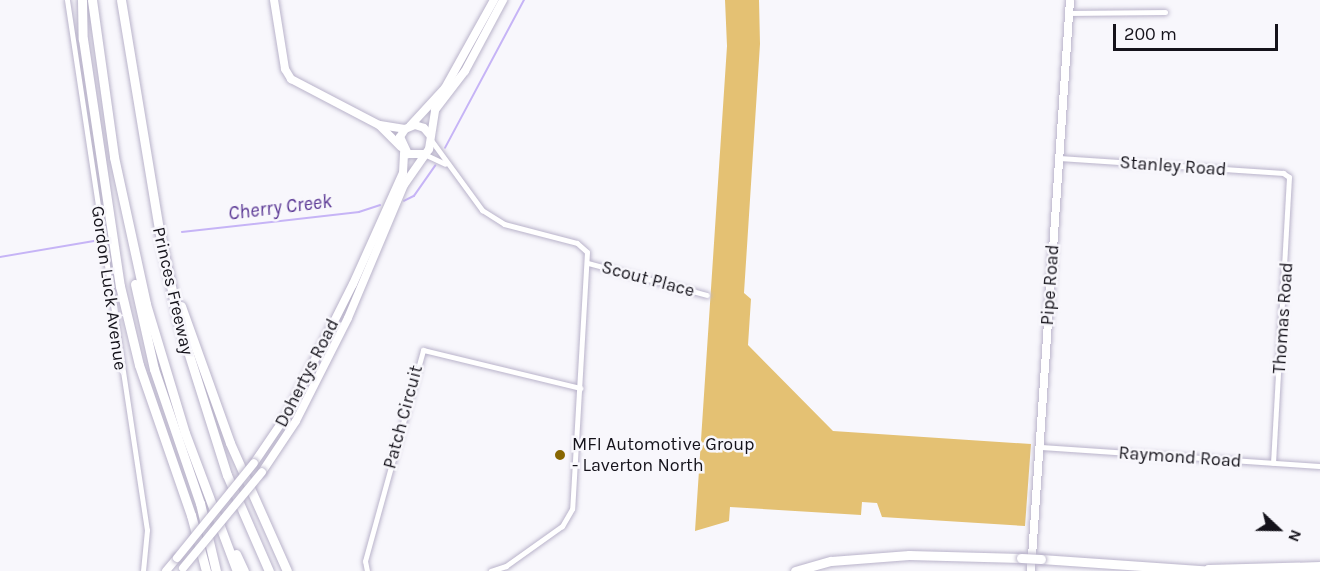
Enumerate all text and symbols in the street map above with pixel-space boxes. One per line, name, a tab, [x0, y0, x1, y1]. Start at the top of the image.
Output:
scale bar	[1116, 12, 1281, 50]
text: 200 m	[1124, 23, 1177, 45]
street label: Stanley Road	[1119, 152, 1227, 180]
water label: Cherry Creek	[227, 189, 333, 225]
street label: Gordon Luck Avenue	[87, 204, 131, 372]
street label: Princes Freeway	[148, 225, 198, 357]
street label: Pipe Road	[1036, 244, 1064, 326]
street label: Scout Place	[599, 256, 697, 302]
street label: Thomas Road	[1268, 262, 1298, 374]
street label: Dohertys Road	[270, 315, 344, 431]
street label: Patch Circuit	[379, 363, 427, 471]
place label: MFI Automotive Group - Laverton North	[572, 434, 755, 476]
street label: Raymond Road	[1118, 442, 1242, 472]
marker: MFI Automotive Group - Laverton North	[553, 448, 567, 462]
north arrow	[1248, 499, 1308, 559]
text: N	[1284, 527, 1306, 545]

